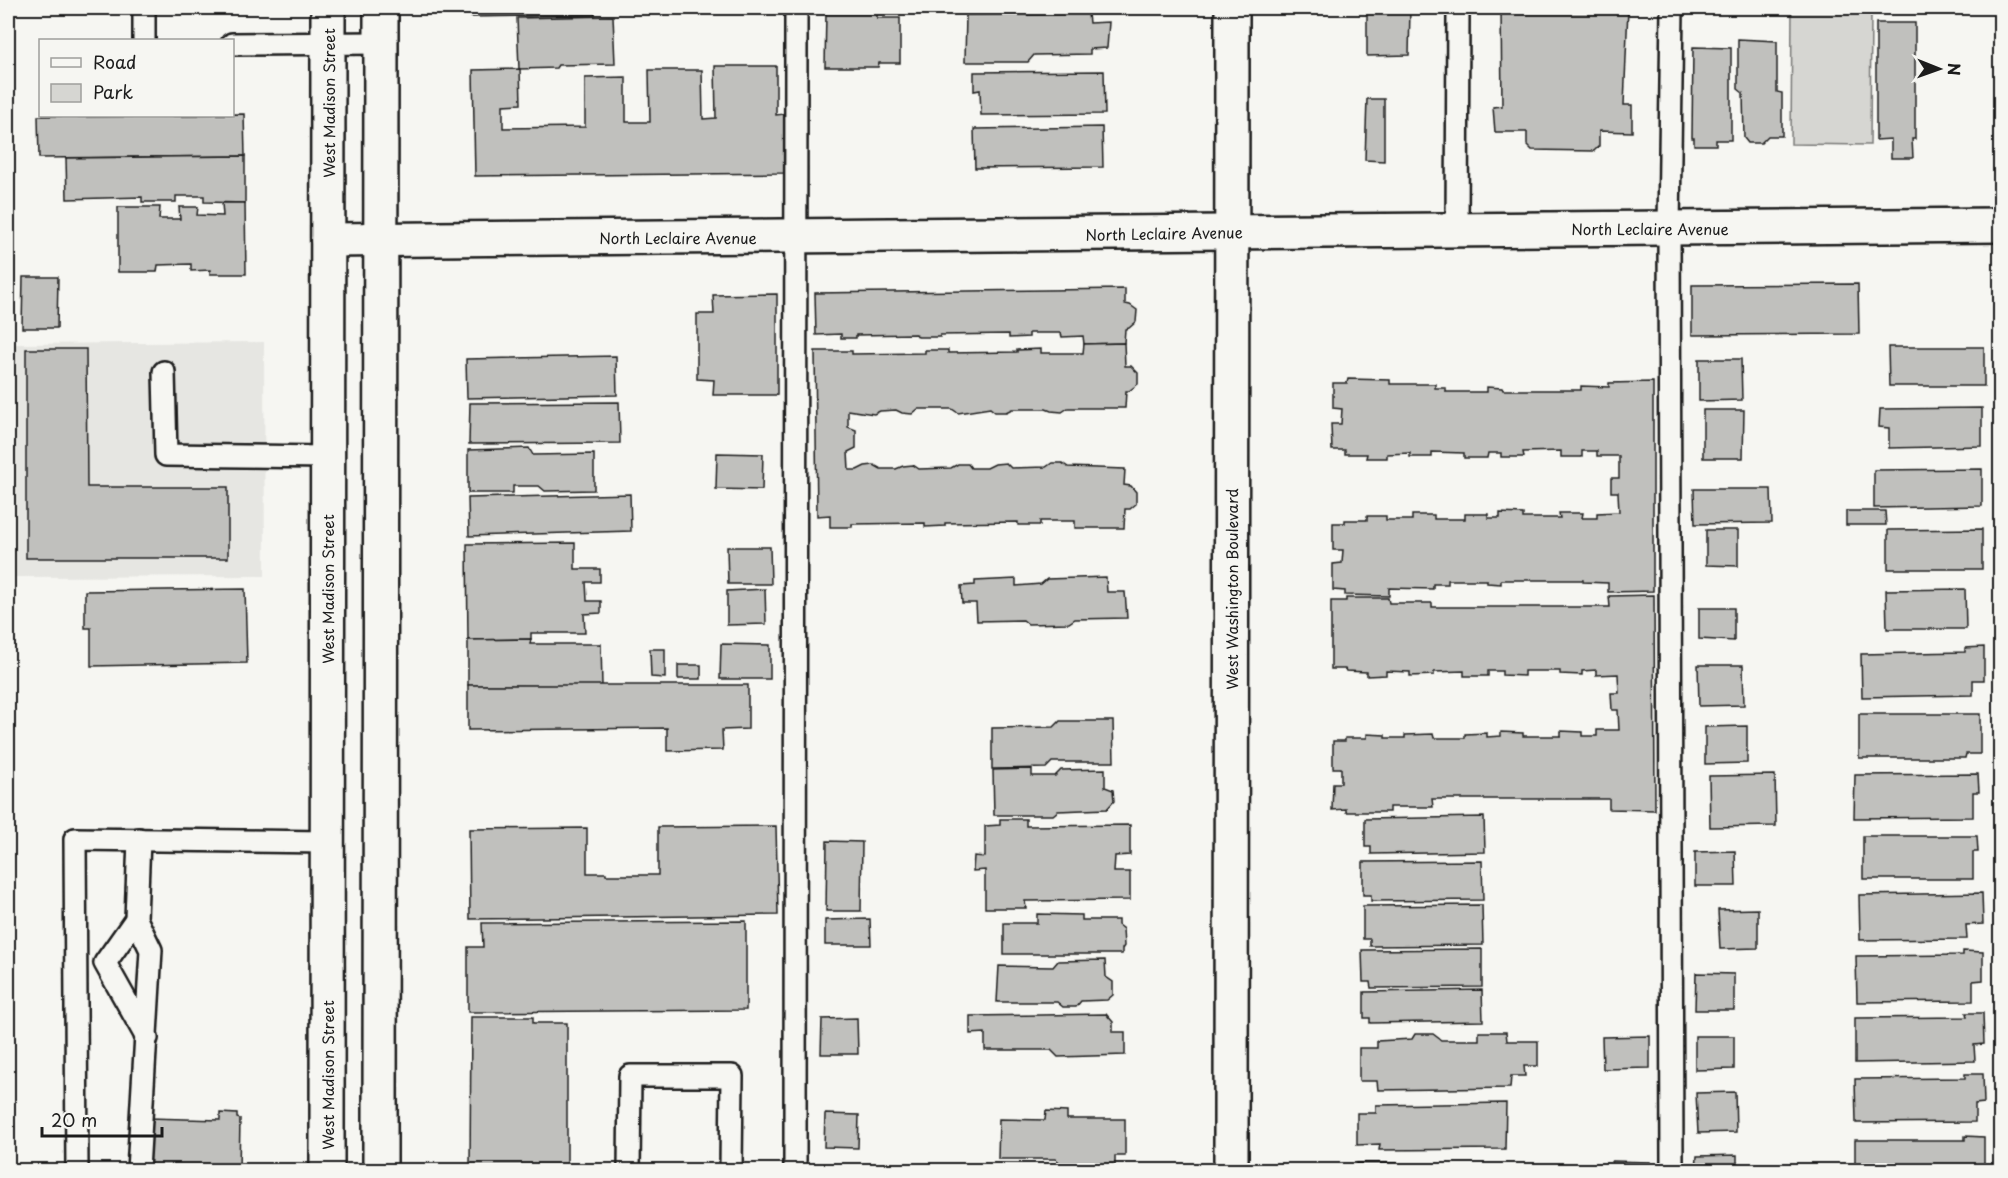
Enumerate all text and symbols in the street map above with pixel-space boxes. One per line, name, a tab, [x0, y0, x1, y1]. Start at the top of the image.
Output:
street label: West Madison Street	[317, 28, 340, 178]
legend	[39, 39, 234, 117]
north arrow	[1909, 39, 1969, 99]
text: Road	[93, 48, 137, 75]
text: N	[1943, 63, 1967, 76]
text: Park	[93, 78, 133, 105]
street label: North Leclaire Avenue	[1571, 217, 1729, 240]
street label: North Leclaire Avenue	[1085, 220, 1243, 246]
street label: North Leclaire Avenue	[599, 226, 757, 249]
street label: West Washington Boulevard	[1220, 488, 1243, 690]
street label: West Madison Street	[316, 514, 339, 664]
street label: West Madison Street	[316, 1000, 339, 1150]
scale bar	[42, 1100, 162, 1138]
text: 20 m	[51, 1106, 97, 1133]

